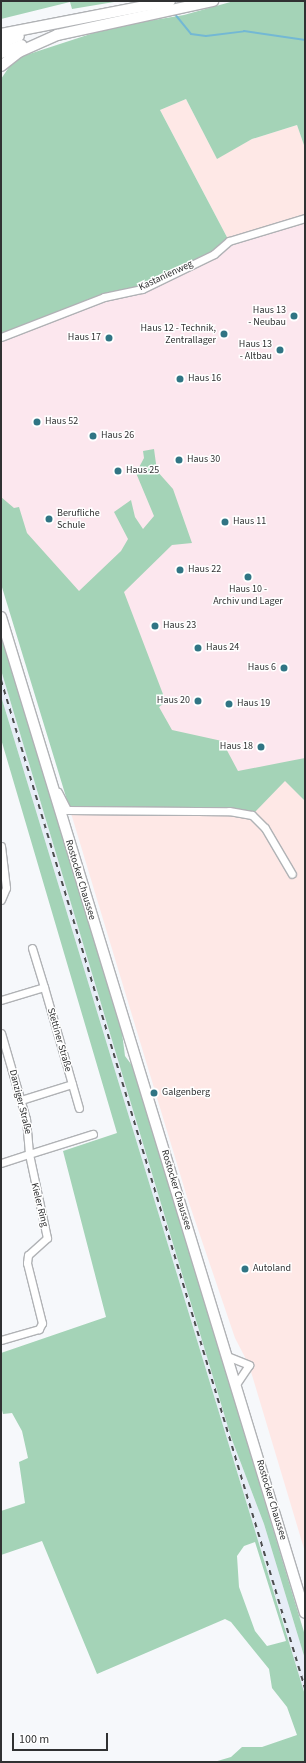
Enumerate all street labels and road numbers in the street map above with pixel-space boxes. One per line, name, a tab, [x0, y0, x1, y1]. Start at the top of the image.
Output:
street label: Kastanienweg	[137, 258, 195, 294]
street label: Rostocker Chaussee	[62, 838, 98, 922]
street label: Stettiner Straße	[44, 1007, 74, 1073]
street label: Danziger Straße	[6, 1068, 34, 1136]
street label: Rostocker Chaussee	[158, 1148, 194, 1232]
street label: Kieler Ring	[28, 1182, 50, 1228]
street label: Rostocker Chaussee	[253, 1458, 289, 1542]

